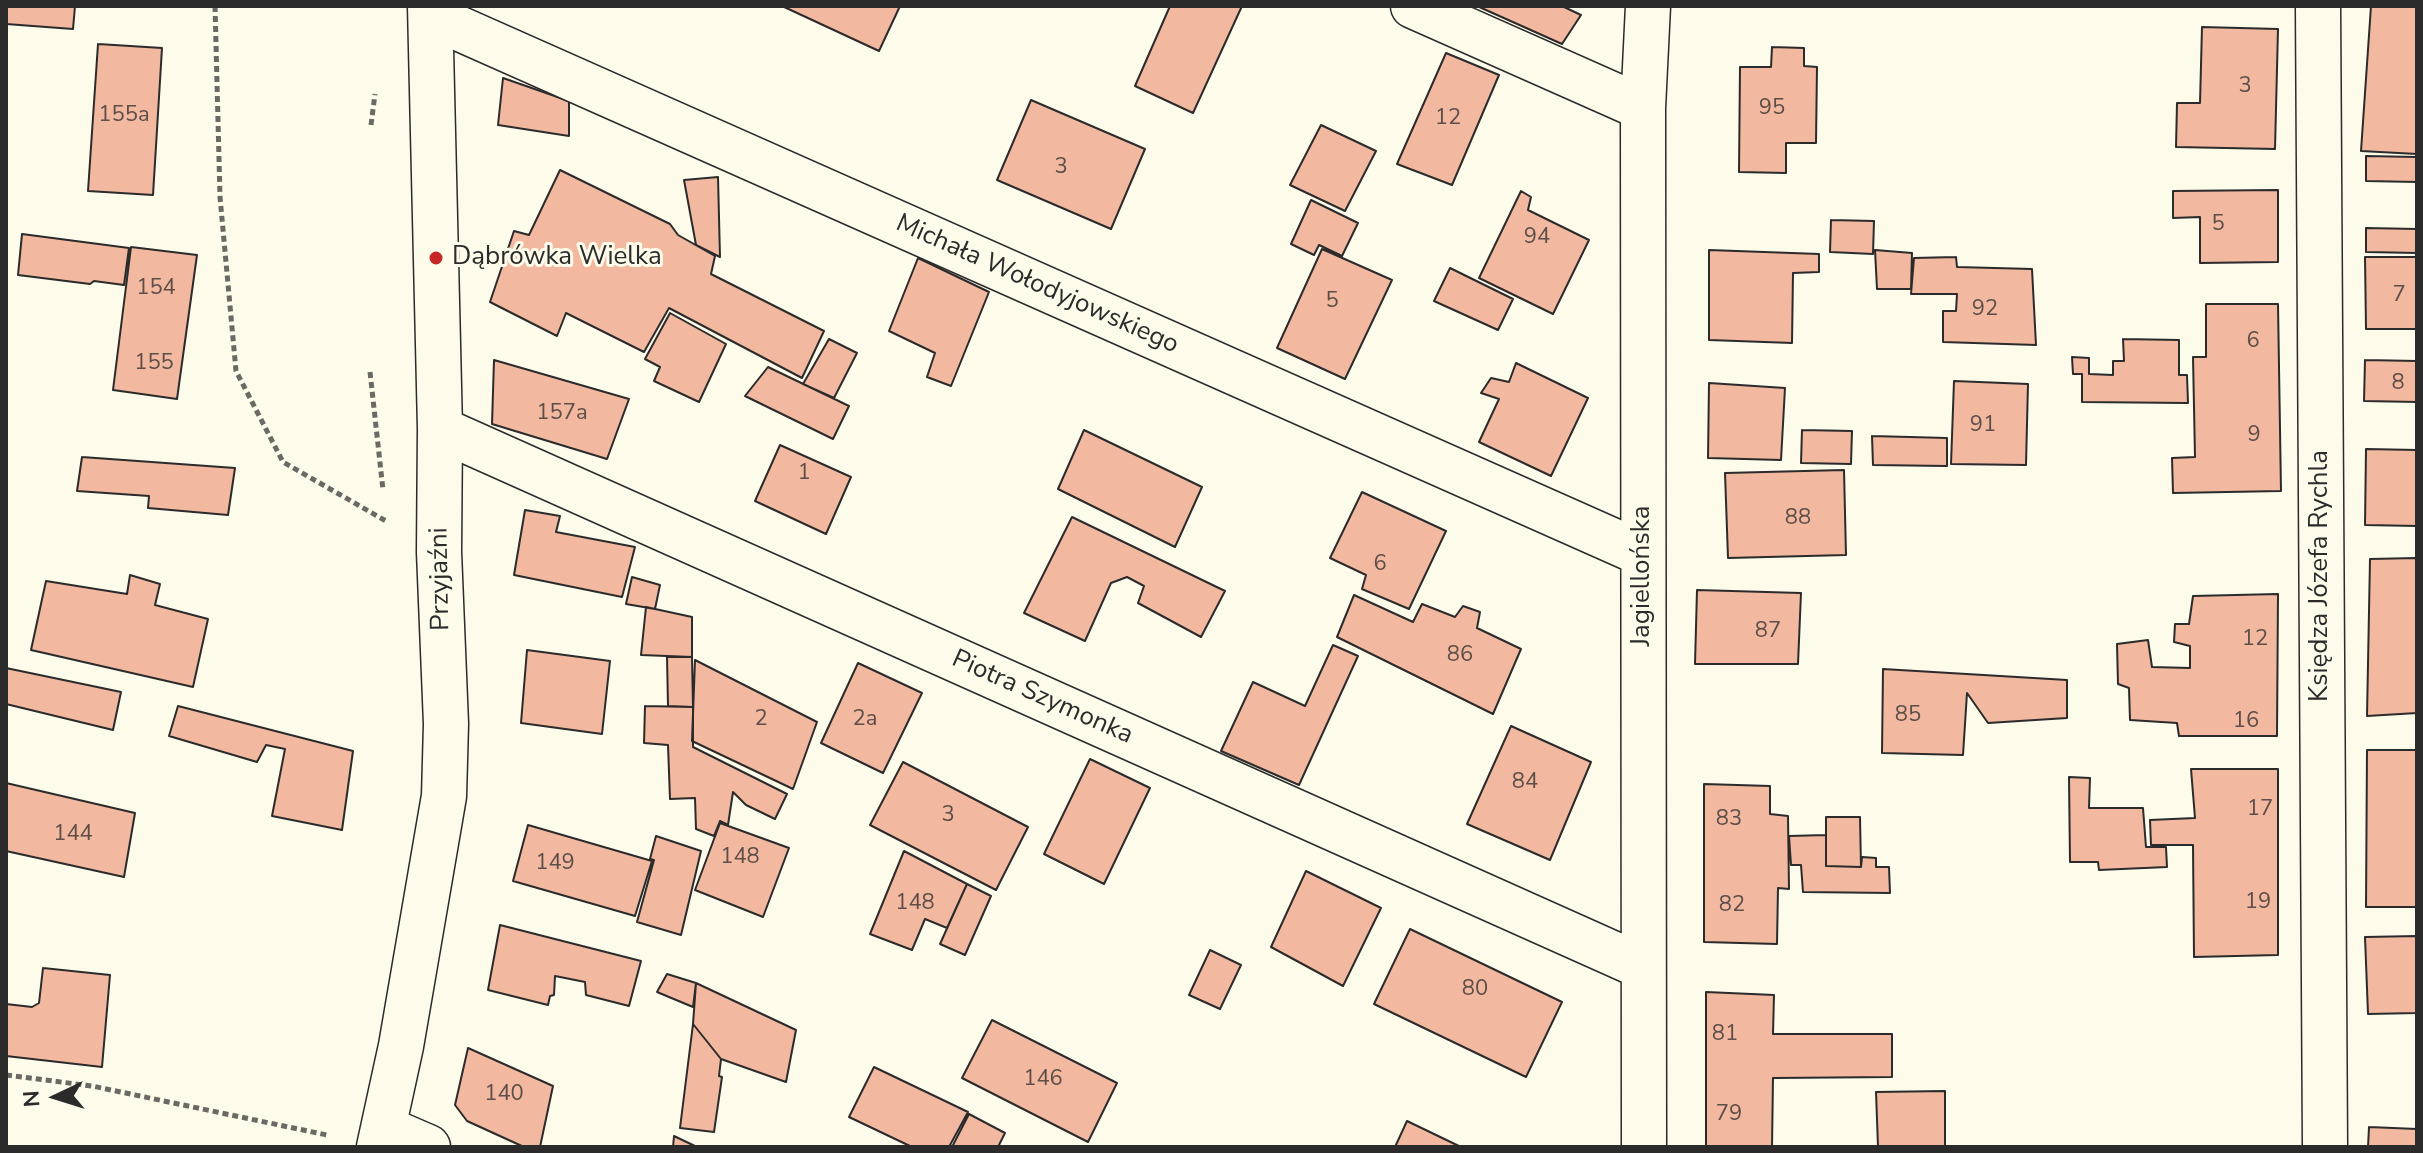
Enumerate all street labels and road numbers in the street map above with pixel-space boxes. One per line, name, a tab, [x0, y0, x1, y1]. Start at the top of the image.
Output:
street label: Michała Wołodyjowskiego	[891, 208, 1183, 362]
street label: Księdza Józefa Rychla	[2305, 450, 2337, 702]
street label: Jagiellońska	[1627, 506, 1659, 646]
street label: Przyjaźni	[424, 527, 458, 631]
street label: Piotra Szymonka	[947, 644, 1137, 752]

